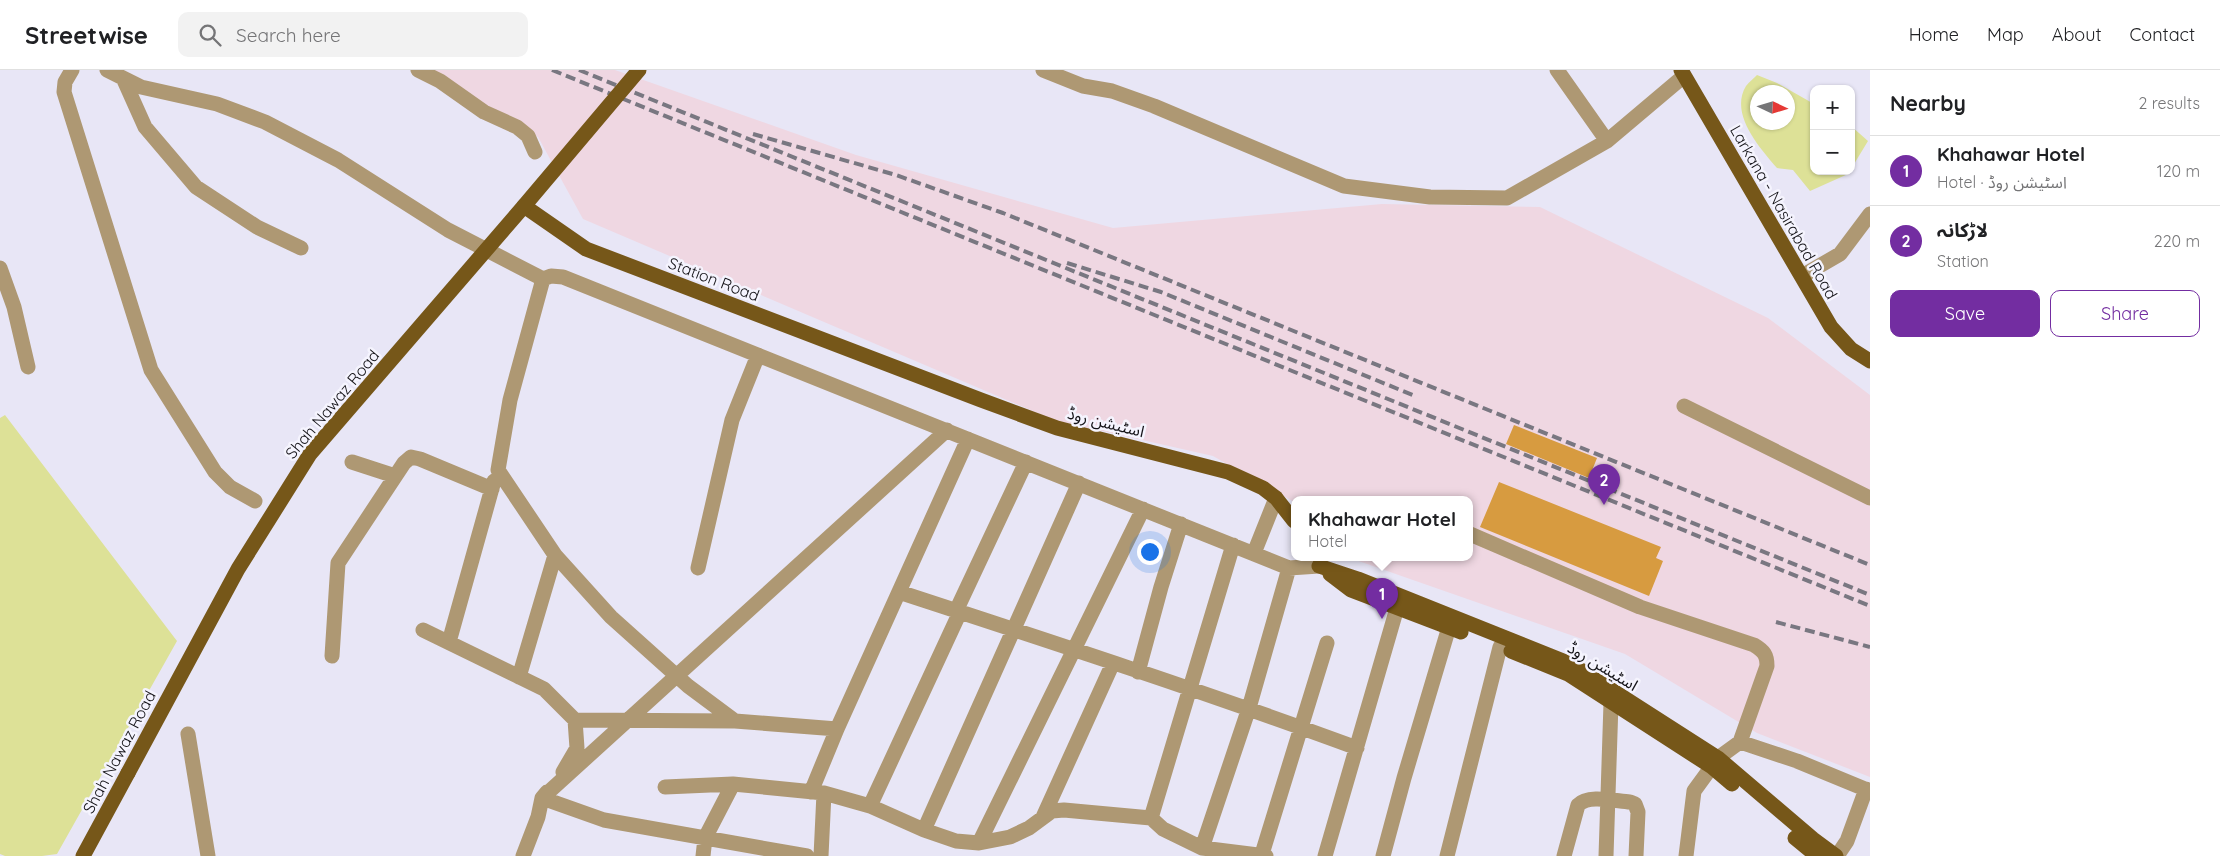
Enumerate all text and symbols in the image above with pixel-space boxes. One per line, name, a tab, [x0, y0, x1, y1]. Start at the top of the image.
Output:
search box	[178, 12, 528, 57]
text: Streetwise	[25, 20, 148, 50]
icon: search	[196, 21, 224, 49]
text: Search here	[236, 23, 341, 47]
text: Home	[1909, 23, 1959, 46]
text: Map	[1987, 23, 2024, 46]
text: About	[2052, 23, 2102, 46]
text: Contact	[2130, 23, 2195, 46]
north arrow	[1750, 85, 1795, 130]
map controls	[1810, 85, 1855, 175]
button: +	[1810, 85, 1855, 130]
text: Nearby	[1890, 90, 1966, 116]
text: 2 results	[2138, 93, 2200, 113]
street label: Larkana - Nasirabad Road	[1726, 121, 1842, 303]
button: −	[1810, 130, 1855, 175]
text: Khahawar Hotel	[1937, 142, 2085, 166]
text: 1	[1903, 161, 1909, 181]
text: 120 m	[2157, 161, 2200, 181]
text: Hotel · اسٹیشن روڈ	[1937, 172, 2067, 192]
text: لاڑکانہ	[1937, 218, 1988, 242]
text: 2	[1901, 231, 1911, 251]
text: 220 m	[2154, 231, 2200, 251]
text: Station	[1937, 251, 1989, 271]
street label: Station Road	[666, 252, 762, 306]
button: Save	[1890, 290, 2040, 337]
button: Share	[2050, 290, 2200, 337]
street label: Shah Nawaz Road	[281, 345, 383, 463]
street label: اسٹیشن روڈ	[1065, 403, 1147, 441]
pin: 2	[1588, 464, 1620, 505]
popup	[1291, 496, 1473, 561]
text: Khahawar Hotel	[1308, 507, 1456, 531]
text: Hotel	[1308, 531, 1347, 551]
your location	[1137, 539, 1163, 565]
pin: 1	[1366, 578, 1398, 619]
street label: اسٹیشن روڈ	[1564, 637, 1642, 695]
street label: Shah Nawaz Road	[78, 687, 160, 817]

